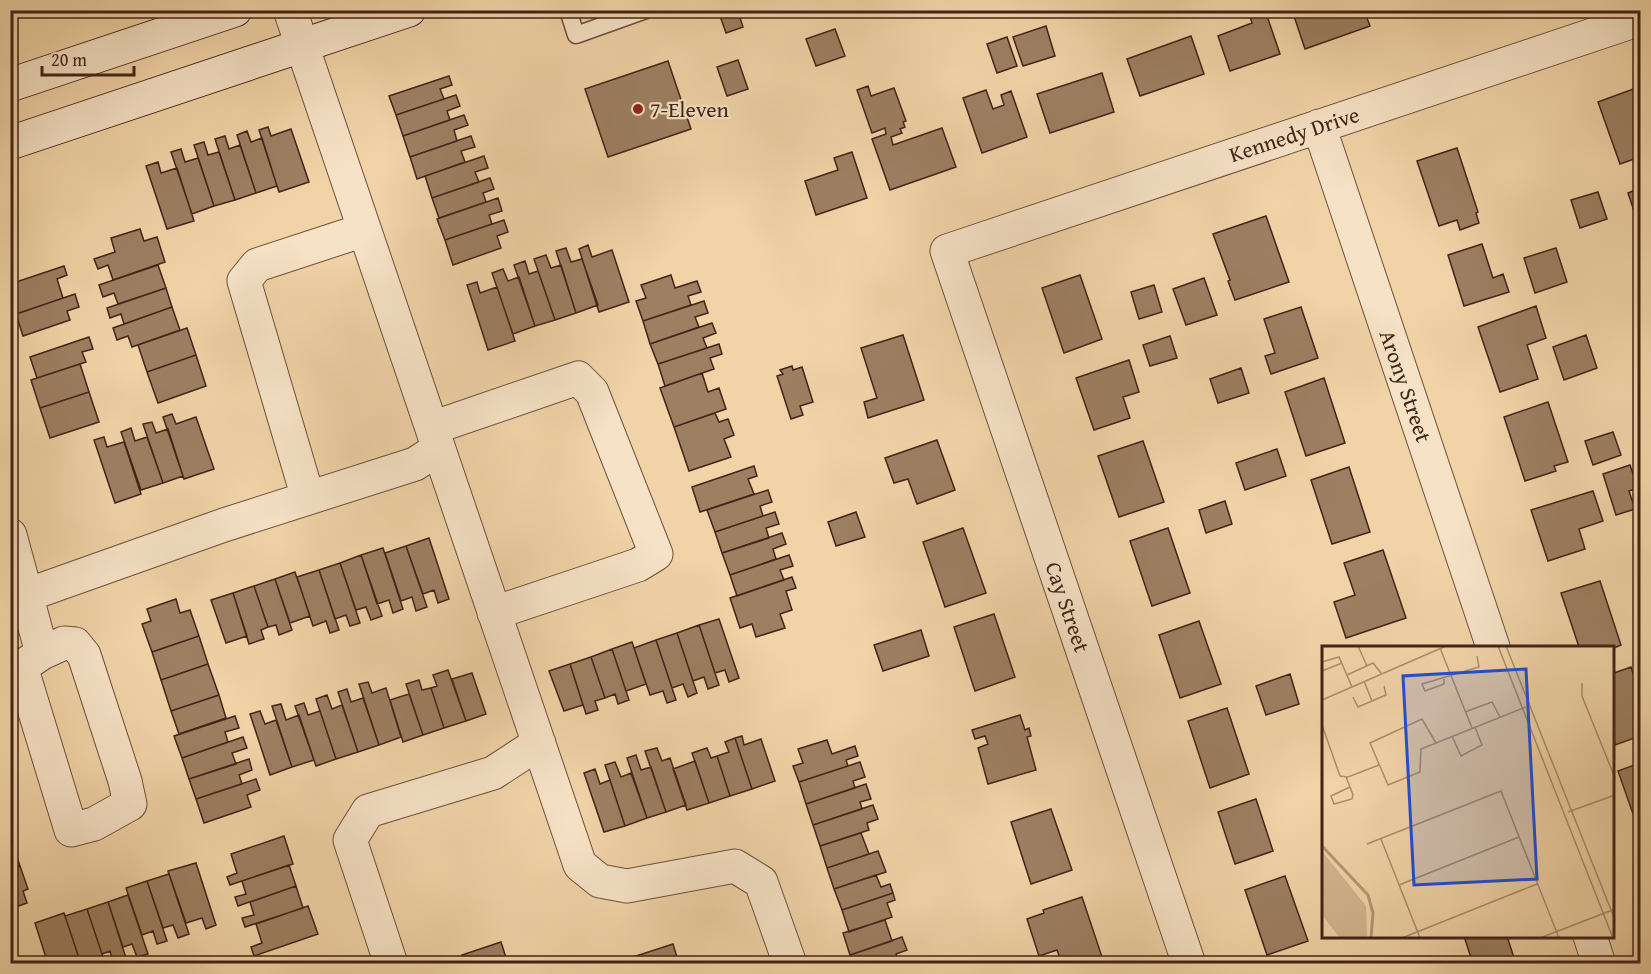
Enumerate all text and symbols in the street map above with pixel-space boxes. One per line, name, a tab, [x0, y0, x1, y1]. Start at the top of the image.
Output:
scale bar	[42, 39, 134, 77]
text: 20 m	[51, 46, 87, 73]
place label: 7-Eleven	[650, 93, 730, 125]
street label: Kennedy Drive	[1225, 98, 1363, 170]
marker: 7-Eleven	[631, 102, 645, 116]
street label: Arony Street	[1372, 325, 1440, 447]
street label: Cay Street	[1038, 557, 1098, 657]
inset map	[1322, 646, 1615, 938]

